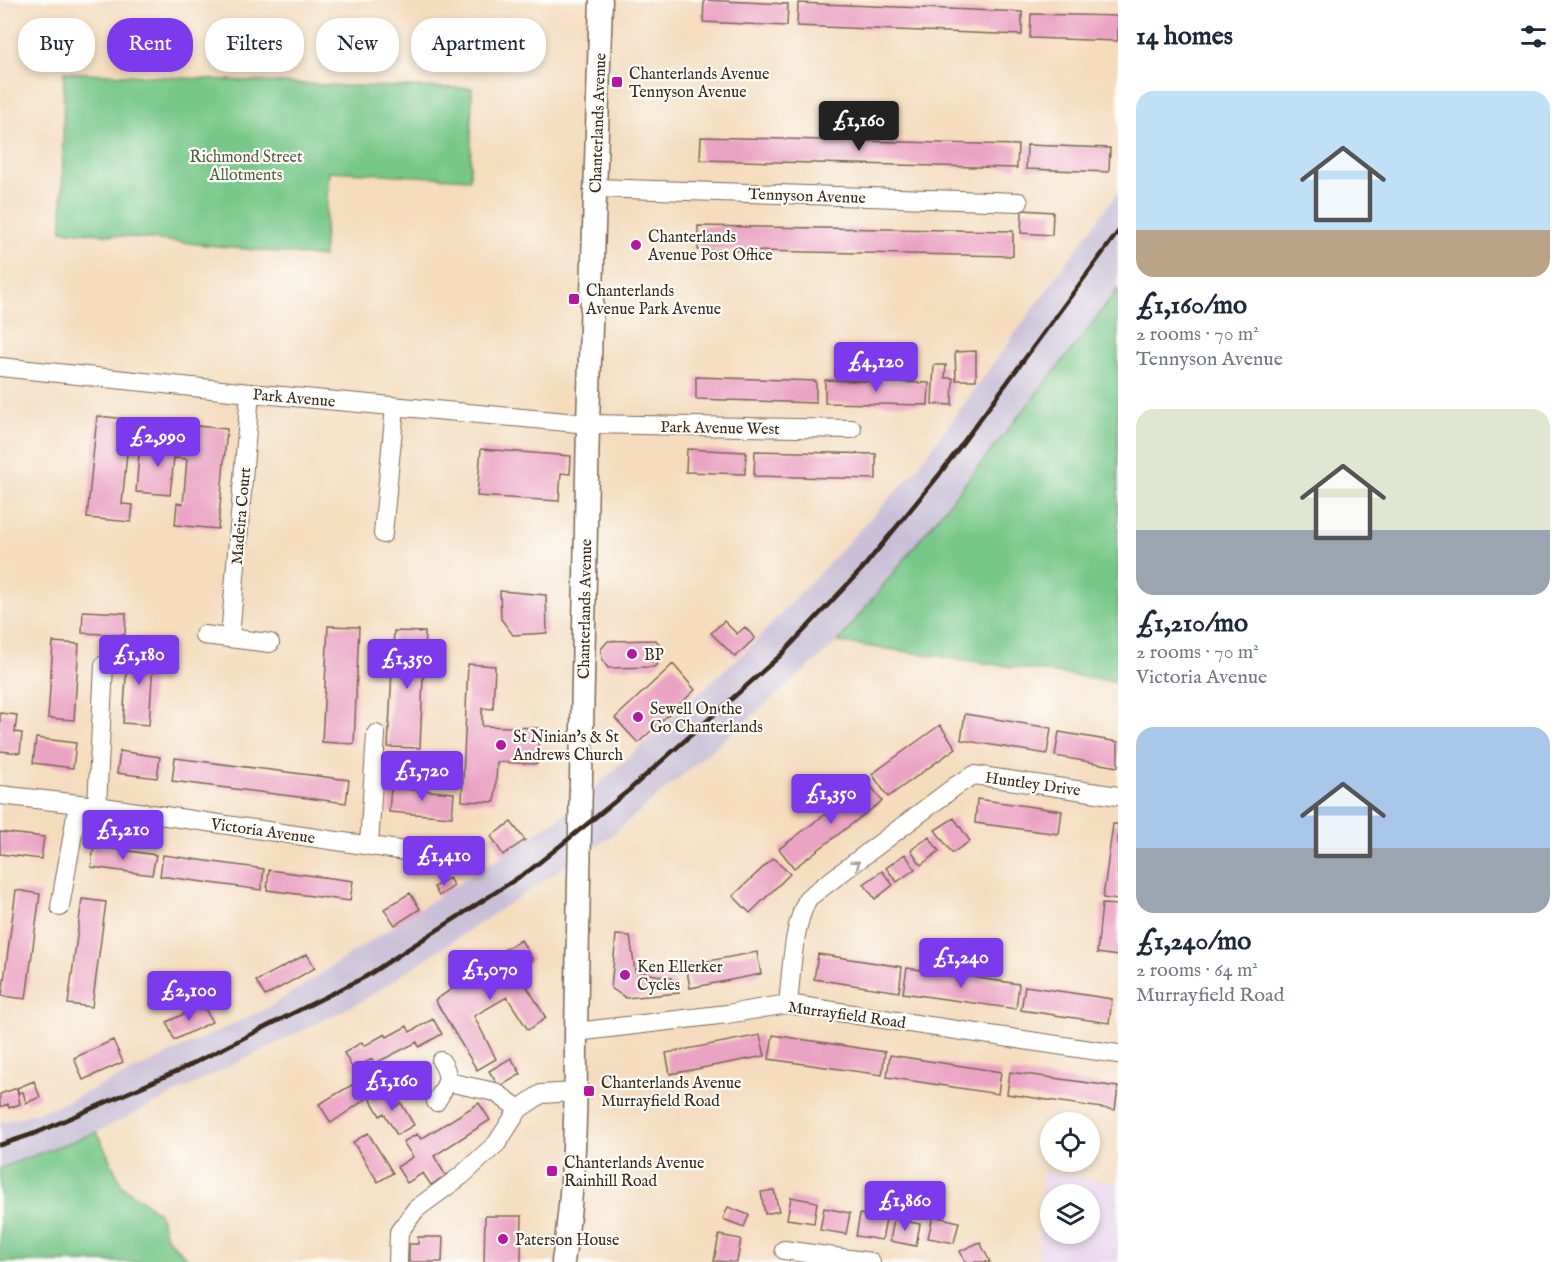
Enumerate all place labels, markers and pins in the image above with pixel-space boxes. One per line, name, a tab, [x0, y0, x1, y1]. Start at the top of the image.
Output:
place label: Chanterlands Avenue Tennyson Avenue	[629, 65, 769, 103]
marker: Chanterlands Avenue Tennyson Avenue	[610, 75, 624, 89]
pin: £1,160	[810, 101, 908, 152]
place label: Chanterlands Avenue Post Office	[647, 228, 773, 266]
marker: Chanterlands Avenue Post Office	[629, 238, 643, 252]
place label: Chanterlands Avenue Park Avenue	[585, 282, 721, 320]
marker: Chanterlands Avenue Park Avenue	[567, 292, 581, 306]
pin: £4,120	[827, 342, 925, 393]
pin: £2,990	[109, 417, 207, 468]
pin: £1,180	[90, 635, 188, 686]
pin: £1,350	[358, 639, 456, 690]
place label: BP	[644, 646, 664, 666]
marker: BP	[625, 647, 639, 661]
place label: Sewell On the Go Chanterlands	[650, 700, 763, 738]
marker: Sewell On the Go Chanterlands	[631, 710, 645, 724]
place label: St Ninian's & St Andrews Church	[512, 728, 624, 766]
marker: St Ninian's & St Andrews Church	[494, 738, 508, 752]
pin: £1,720	[373, 751, 471, 802]
pin: £1,350	[782, 774, 880, 825]
pin: £1,210	[74, 810, 172, 861]
pin: £1,410	[395, 836, 493, 887]
pin: £1,240	[912, 938, 1010, 989]
pin: £1,070	[441, 950, 539, 1001]
place label: Ken Ellerker Cycles	[637, 958, 723, 996]
marker: Ken Ellerker Cycles	[618, 968, 632, 982]
pin: £2,100	[140, 971, 238, 1022]
pin: £1,160	[343, 1061, 441, 1112]
place label: Chanterlands Avenue Murrayfield Road	[601, 1074, 741, 1112]
marker: Chanterlands Avenue Murrayfield Road	[582, 1084, 596, 1098]
place label: Chanterlands Avenue Rainhill Road	[564, 1154, 704, 1192]
marker: Chanterlands Avenue Rainhill Road	[545, 1164, 559, 1178]
pin: £1,860	[856, 1181, 954, 1232]
place label: Paterson House	[515, 1231, 619, 1251]
marker: Paterson House	[496, 1232, 510, 1246]

